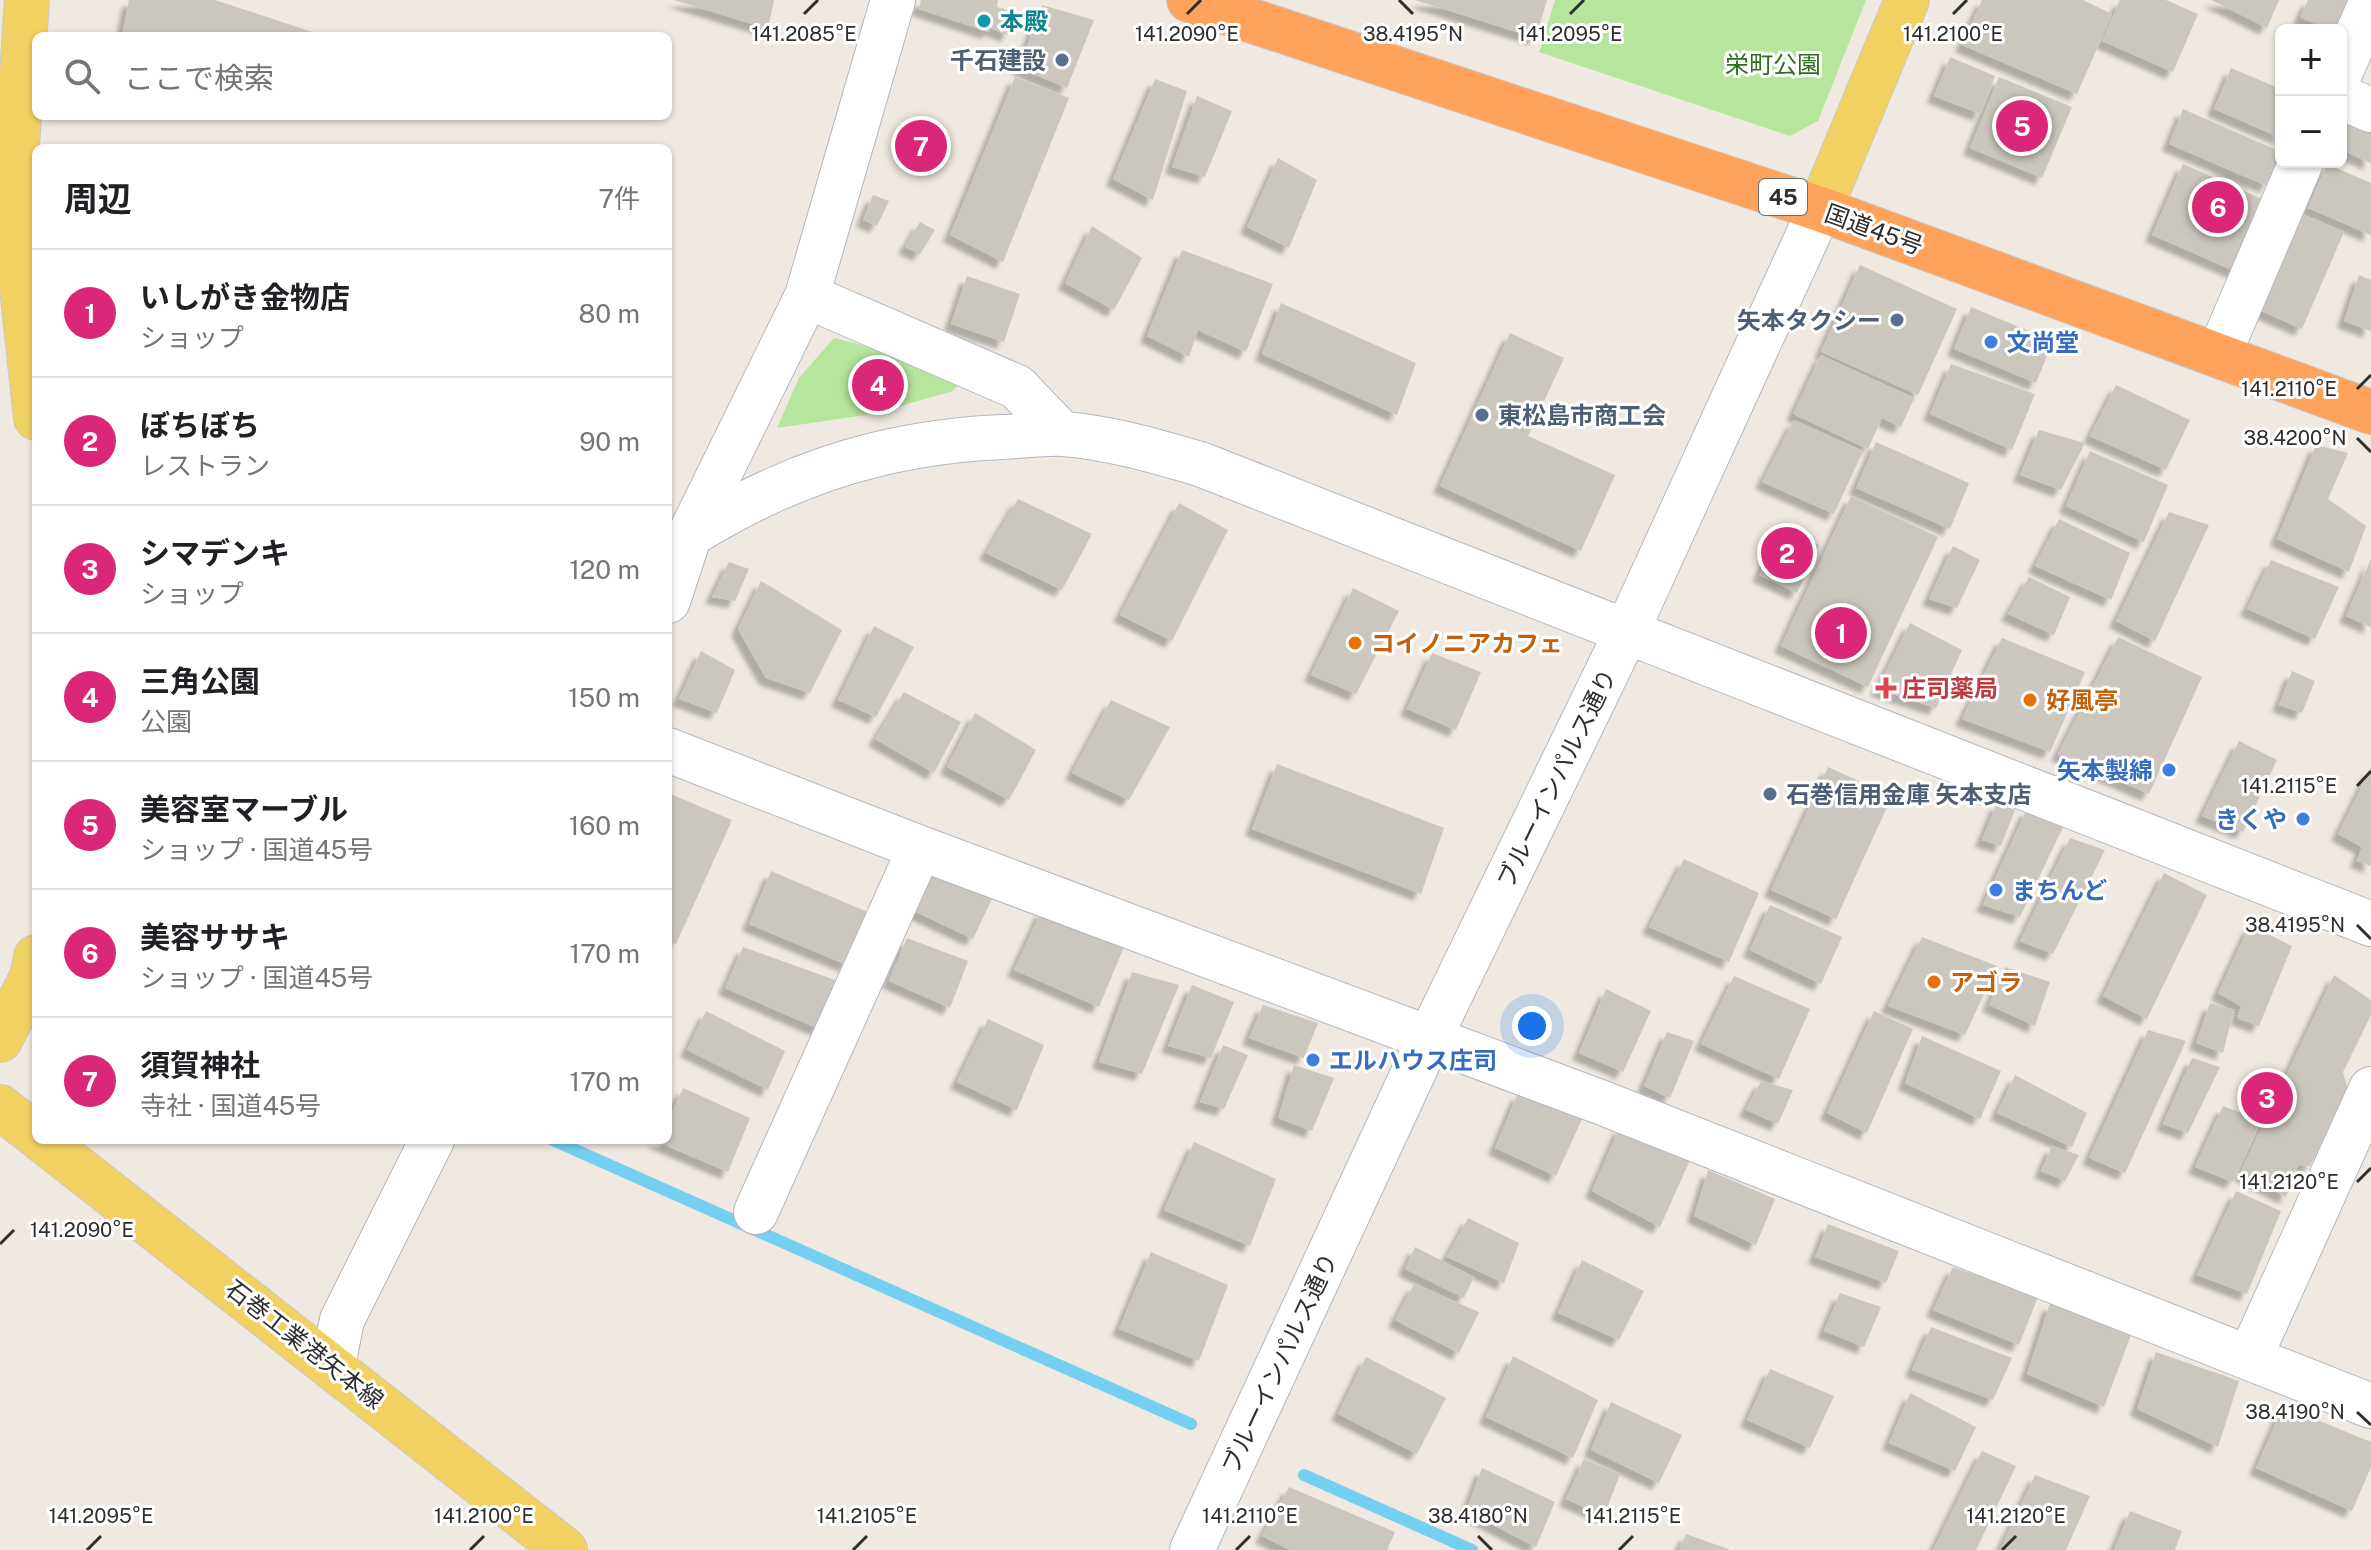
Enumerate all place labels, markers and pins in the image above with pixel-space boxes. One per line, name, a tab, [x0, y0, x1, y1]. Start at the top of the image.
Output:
place label: 本殿	[1000, 7, 1048, 35]
marker: 本殿	[975, 12, 993, 30]
place label: 千石建設	[950, 46, 1046, 74]
marker: 千石建設	[1053, 51, 1071, 69]
pin: 5	[1996, 96, 2048, 156]
pin: 7	[895, 116, 947, 176]
pin: 6	[2192, 177, 2244, 237]
place label: 矢本タクシー	[1737, 306, 1881, 334]
marker: 矢本タクシー	[1888, 311, 1906, 329]
place label: 文尚堂	[2007, 328, 2079, 356]
marker: 文尚堂	[1982, 333, 2000, 351]
pin: 4	[852, 355, 904, 415]
place label: 東松島市商工会	[1498, 401, 1666, 429]
marker: 東松島市商工会	[1473, 406, 1491, 424]
pin: 2	[1761, 523, 1813, 583]
pin: 1	[1815, 603, 1867, 663]
place label: コイノニアカフェ	[1371, 629, 1563, 657]
marker: コイノニアカフェ	[1346, 634, 1364, 652]
place label: 庄司薬局	[1902, 674, 1998, 702]
marker: 庄司薬局	[1877, 679, 1895, 697]
place label: 好風亭	[2046, 686, 2118, 714]
marker: 好風亭	[2021, 691, 2039, 709]
place label: 矢本製綿	[2057, 756, 2153, 784]
marker: 矢本製綿	[2160, 761, 2178, 779]
place label: 石巻信用金庫 矢本支店	[1786, 780, 2031, 808]
marker: 石巻信用金庫 矢本支店	[1761, 785, 1779, 803]
place label: きくや	[2215, 805, 2287, 833]
marker: きくや	[2294, 810, 2312, 828]
place label: まちんど	[2012, 876, 2107, 904]
marker: まちんど	[1987, 881, 2005, 899]
place label: アゴラ	[1950, 968, 2022, 996]
marker: アゴラ	[1925, 973, 1943, 991]
place label: エルハウス庄司	[1329, 1046, 1497, 1074]
marker: エルハウス庄司	[1304, 1051, 1322, 1069]
pin: 3	[2241, 1068, 2293, 1128]

